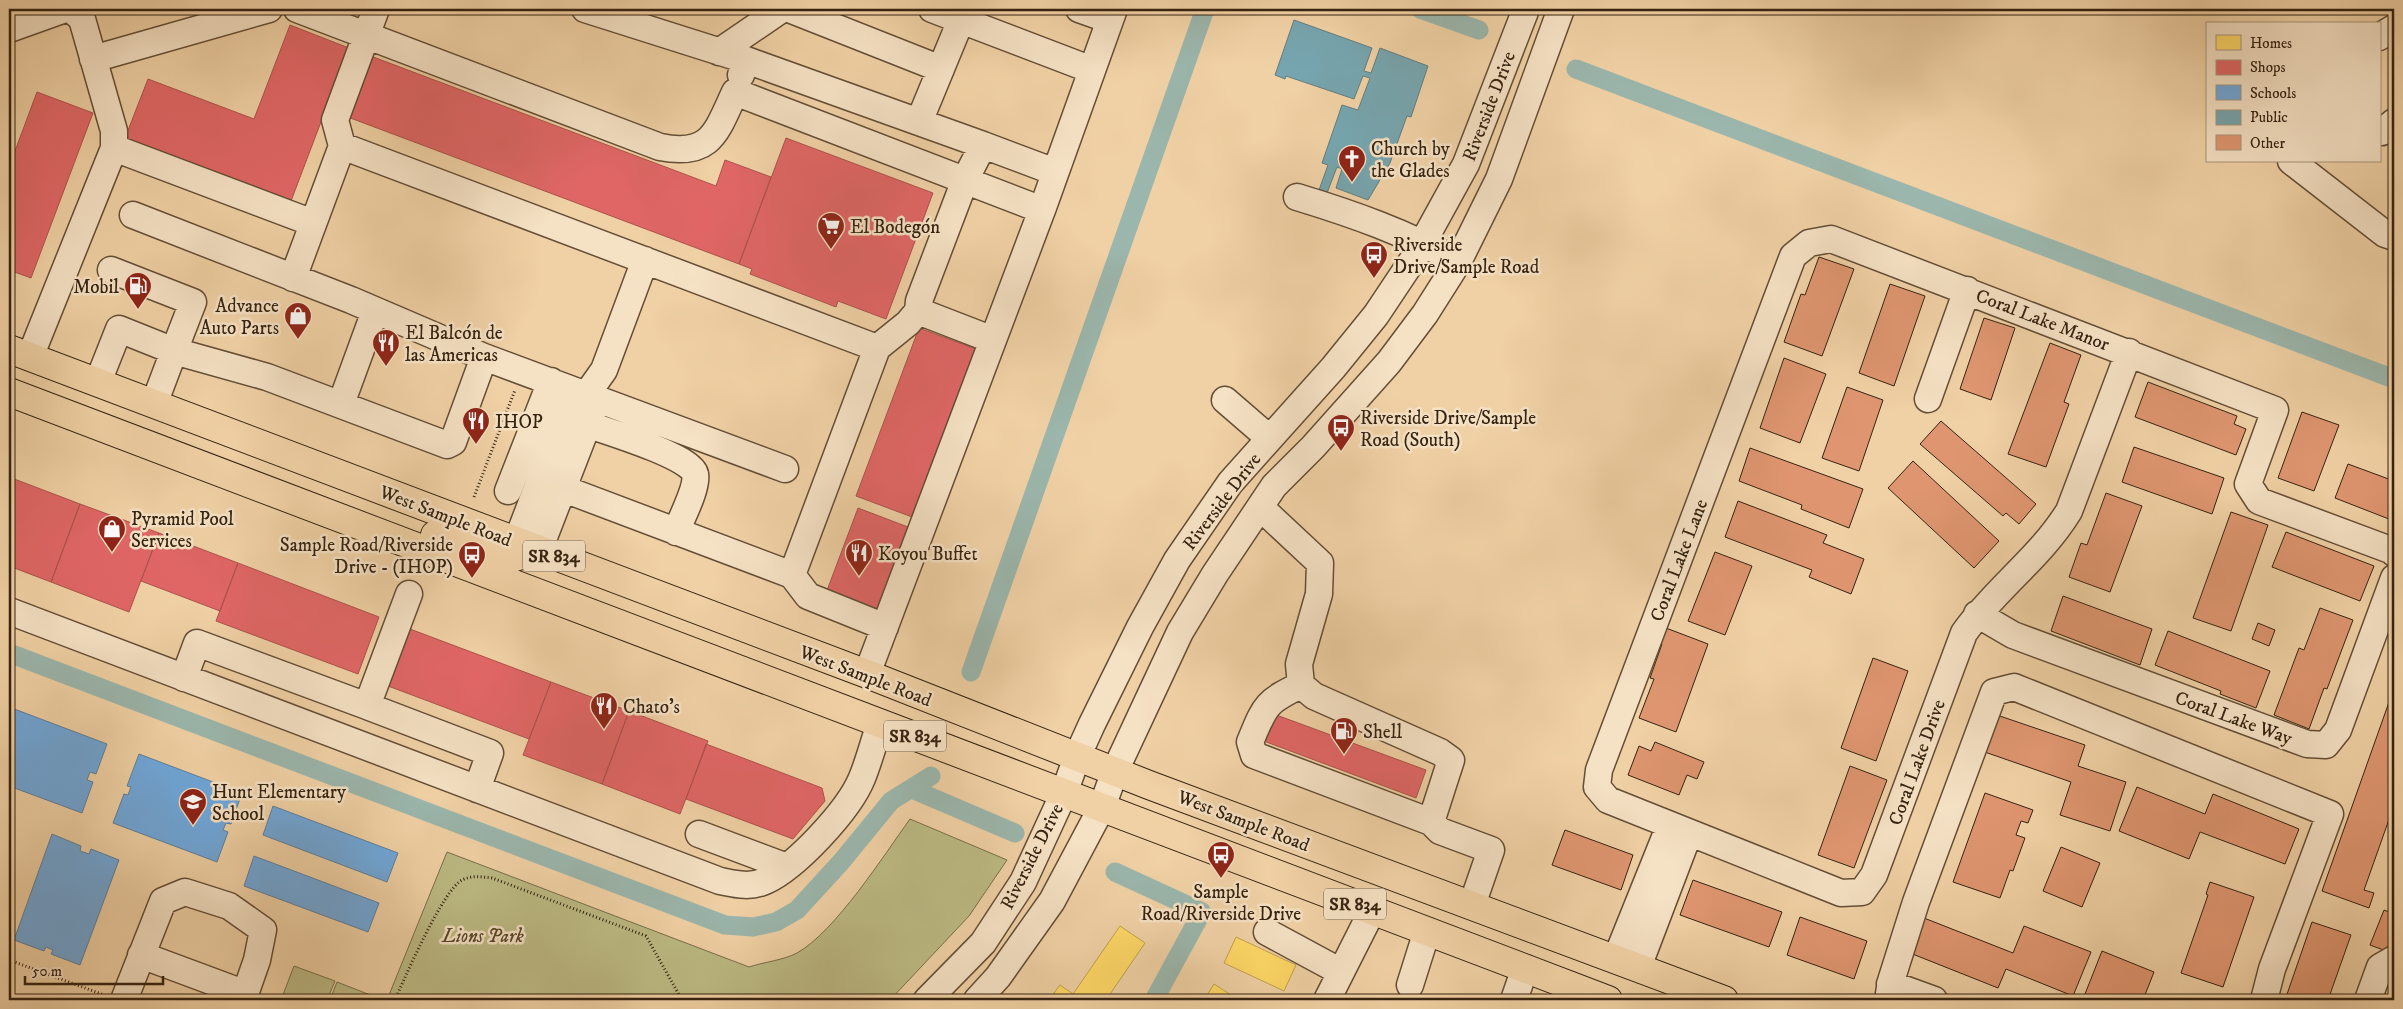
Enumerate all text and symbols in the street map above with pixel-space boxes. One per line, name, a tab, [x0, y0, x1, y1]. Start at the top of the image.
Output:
legend	[2206, 22, 2380, 162]
text: Homes	[2250, 34, 2292, 53]
street label: Riverside Drive	[1458, 48, 1521, 165]
text: Shops	[2250, 58, 2286, 77]
text: Schools	[2250, 84, 2296, 103]
text: Public	[2250, 108, 2288, 127]
text: Other	[2250, 134, 2285, 153]
place label: Church by the Glades	[1371, 138, 1451, 183]
church icon: Church by the Glades	[1337, 144, 1367, 183]
supermarket icon: El Bodegón	[816, 211, 846, 250]
place label: El Bodegón	[850, 216, 940, 239]
place label: Riverside Drive/Sample Road	[1393, 234, 1540, 279]
bus stop icon: Riverside Drive/Sample Road	[1359, 240, 1389, 279]
fuel station icon: Mobil	[123, 271, 153, 310]
place label: Mobil	[73, 276, 119, 299]
street label: Coral Lake Manor	[1972, 284, 2113, 356]
place label: Advance Auto Parts	[200, 295, 279, 340]
shop icon: Advance Auto Parts	[283, 301, 313, 340]
place label: El Balcón de las Americas	[405, 322, 503, 367]
restaurant icon: El Balcón de las Americas	[371, 328, 401, 367]
restaurant icon: IHOP	[461, 406, 491, 445]
place label: Riverside Drive/Sample Road (South)	[1360, 407, 1536, 452]
place label: IHOP	[495, 411, 543, 434]
bus stop icon: Riverside Drive/Sample Road (South)	[1326, 413, 1356, 452]
street label: Riverside Drive	[1178, 449, 1266, 555]
street label: West Sample Road	[375, 480, 515, 552]
street label: Coral Lake Lane	[1646, 496, 1713, 625]
place label: Pyramid Pool Services	[131, 508, 234, 553]
shop icon: Pyramid Pool Services	[97, 514, 127, 553]
place label: Sample Road/Riverside Drive - (IHOP)	[280, 534, 453, 579]
restaurant icon: Koyou Buffet	[844, 538, 874, 577]
bus stop icon: Sample Road/Riverside Drive - (IHOP)	[457, 540, 487, 579]
road number: SR 834	[523, 540, 585, 572]
place label: Koyou Buffet	[878, 543, 978, 566]
street label: West Sample Road	[795, 640, 935, 712]
street label: Coral Lake Way	[2172, 687, 2296, 751]
restaurant icon: Chato's	[589, 691, 619, 730]
place label: Chato's	[623, 696, 680, 719]
street label: Coral Lake Drive	[1884, 696, 1951, 828]
fuel station icon: Shell	[1329, 716, 1359, 755]
road number: SR 834	[884, 720, 946, 751]
place label: Shell	[1363, 721, 1402, 744]
place label: Hunt Elementary School	[212, 781, 347, 826]
street label: West Sample Road	[1173, 785, 1313, 857]
school or university icon: Hunt Elementary School	[178, 787, 208, 826]
street label: Riverside Drive	[996, 800, 1069, 913]
bus stop icon: Sample Road/Riverside Drive	[1206, 840, 1236, 879]
place label: Sample Road/Riverside Drive	[1141, 881, 1301, 926]
road number: SR 834	[1324, 889, 1386, 920]
park label: Lions Park	[441, 925, 524, 948]
scale bar	[25, 954, 162, 986]
text: 50 m	[32, 962, 62, 981]

